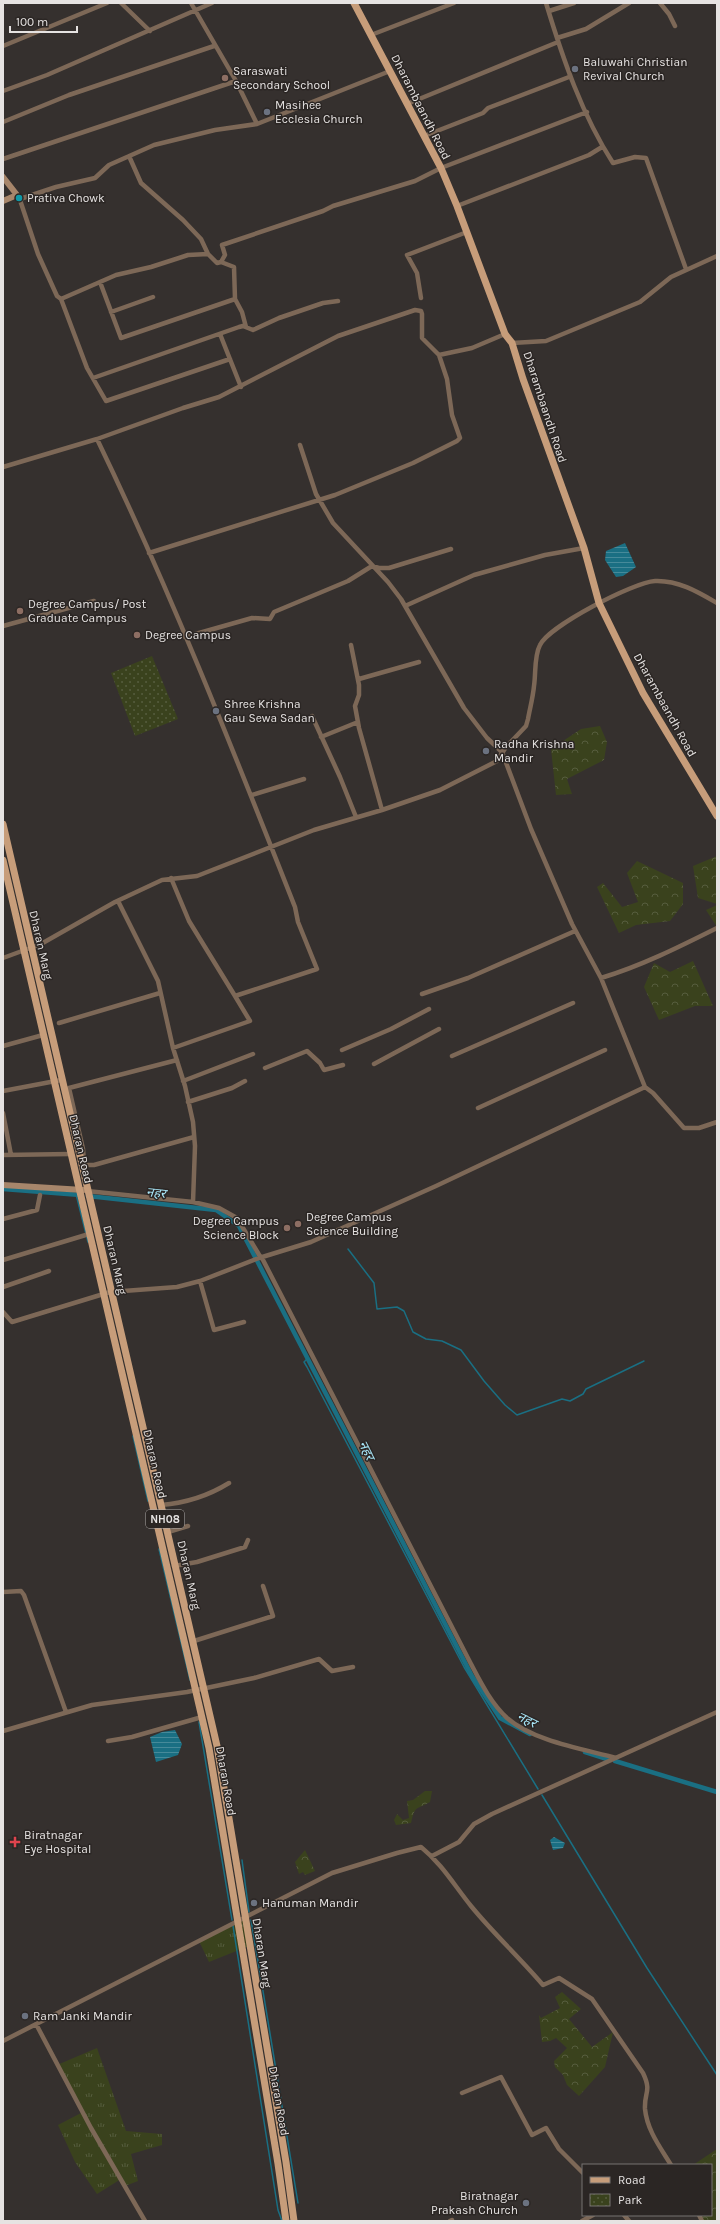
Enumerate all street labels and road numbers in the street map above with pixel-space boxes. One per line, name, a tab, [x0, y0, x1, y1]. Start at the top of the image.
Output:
street label: Dharambaandh Road	[388, 52, 454, 162]
street label: Dharambaandh Road	[520, 350, 570, 464]
street label: Dharambaandh Road	[631, 651, 699, 759]
street label: Dharan Marg	[26, 909, 56, 981]
street label: Dharan Road	[66, 1113, 96, 1185]
street label: Dharan Marg	[100, 1224, 130, 1296]
street label: Dharan Road	[140, 1428, 170, 1500]
road number: NH08	[146, 1510, 184, 1528]
street label: Dharan Marg	[174, 1539, 204, 1611]
street label: Dharan Road	[213, 1745, 239, 1817]
street label: Dharan Marg	[250, 1917, 274, 1989]
street label: Dharan Road	[266, 2065, 292, 2137]

